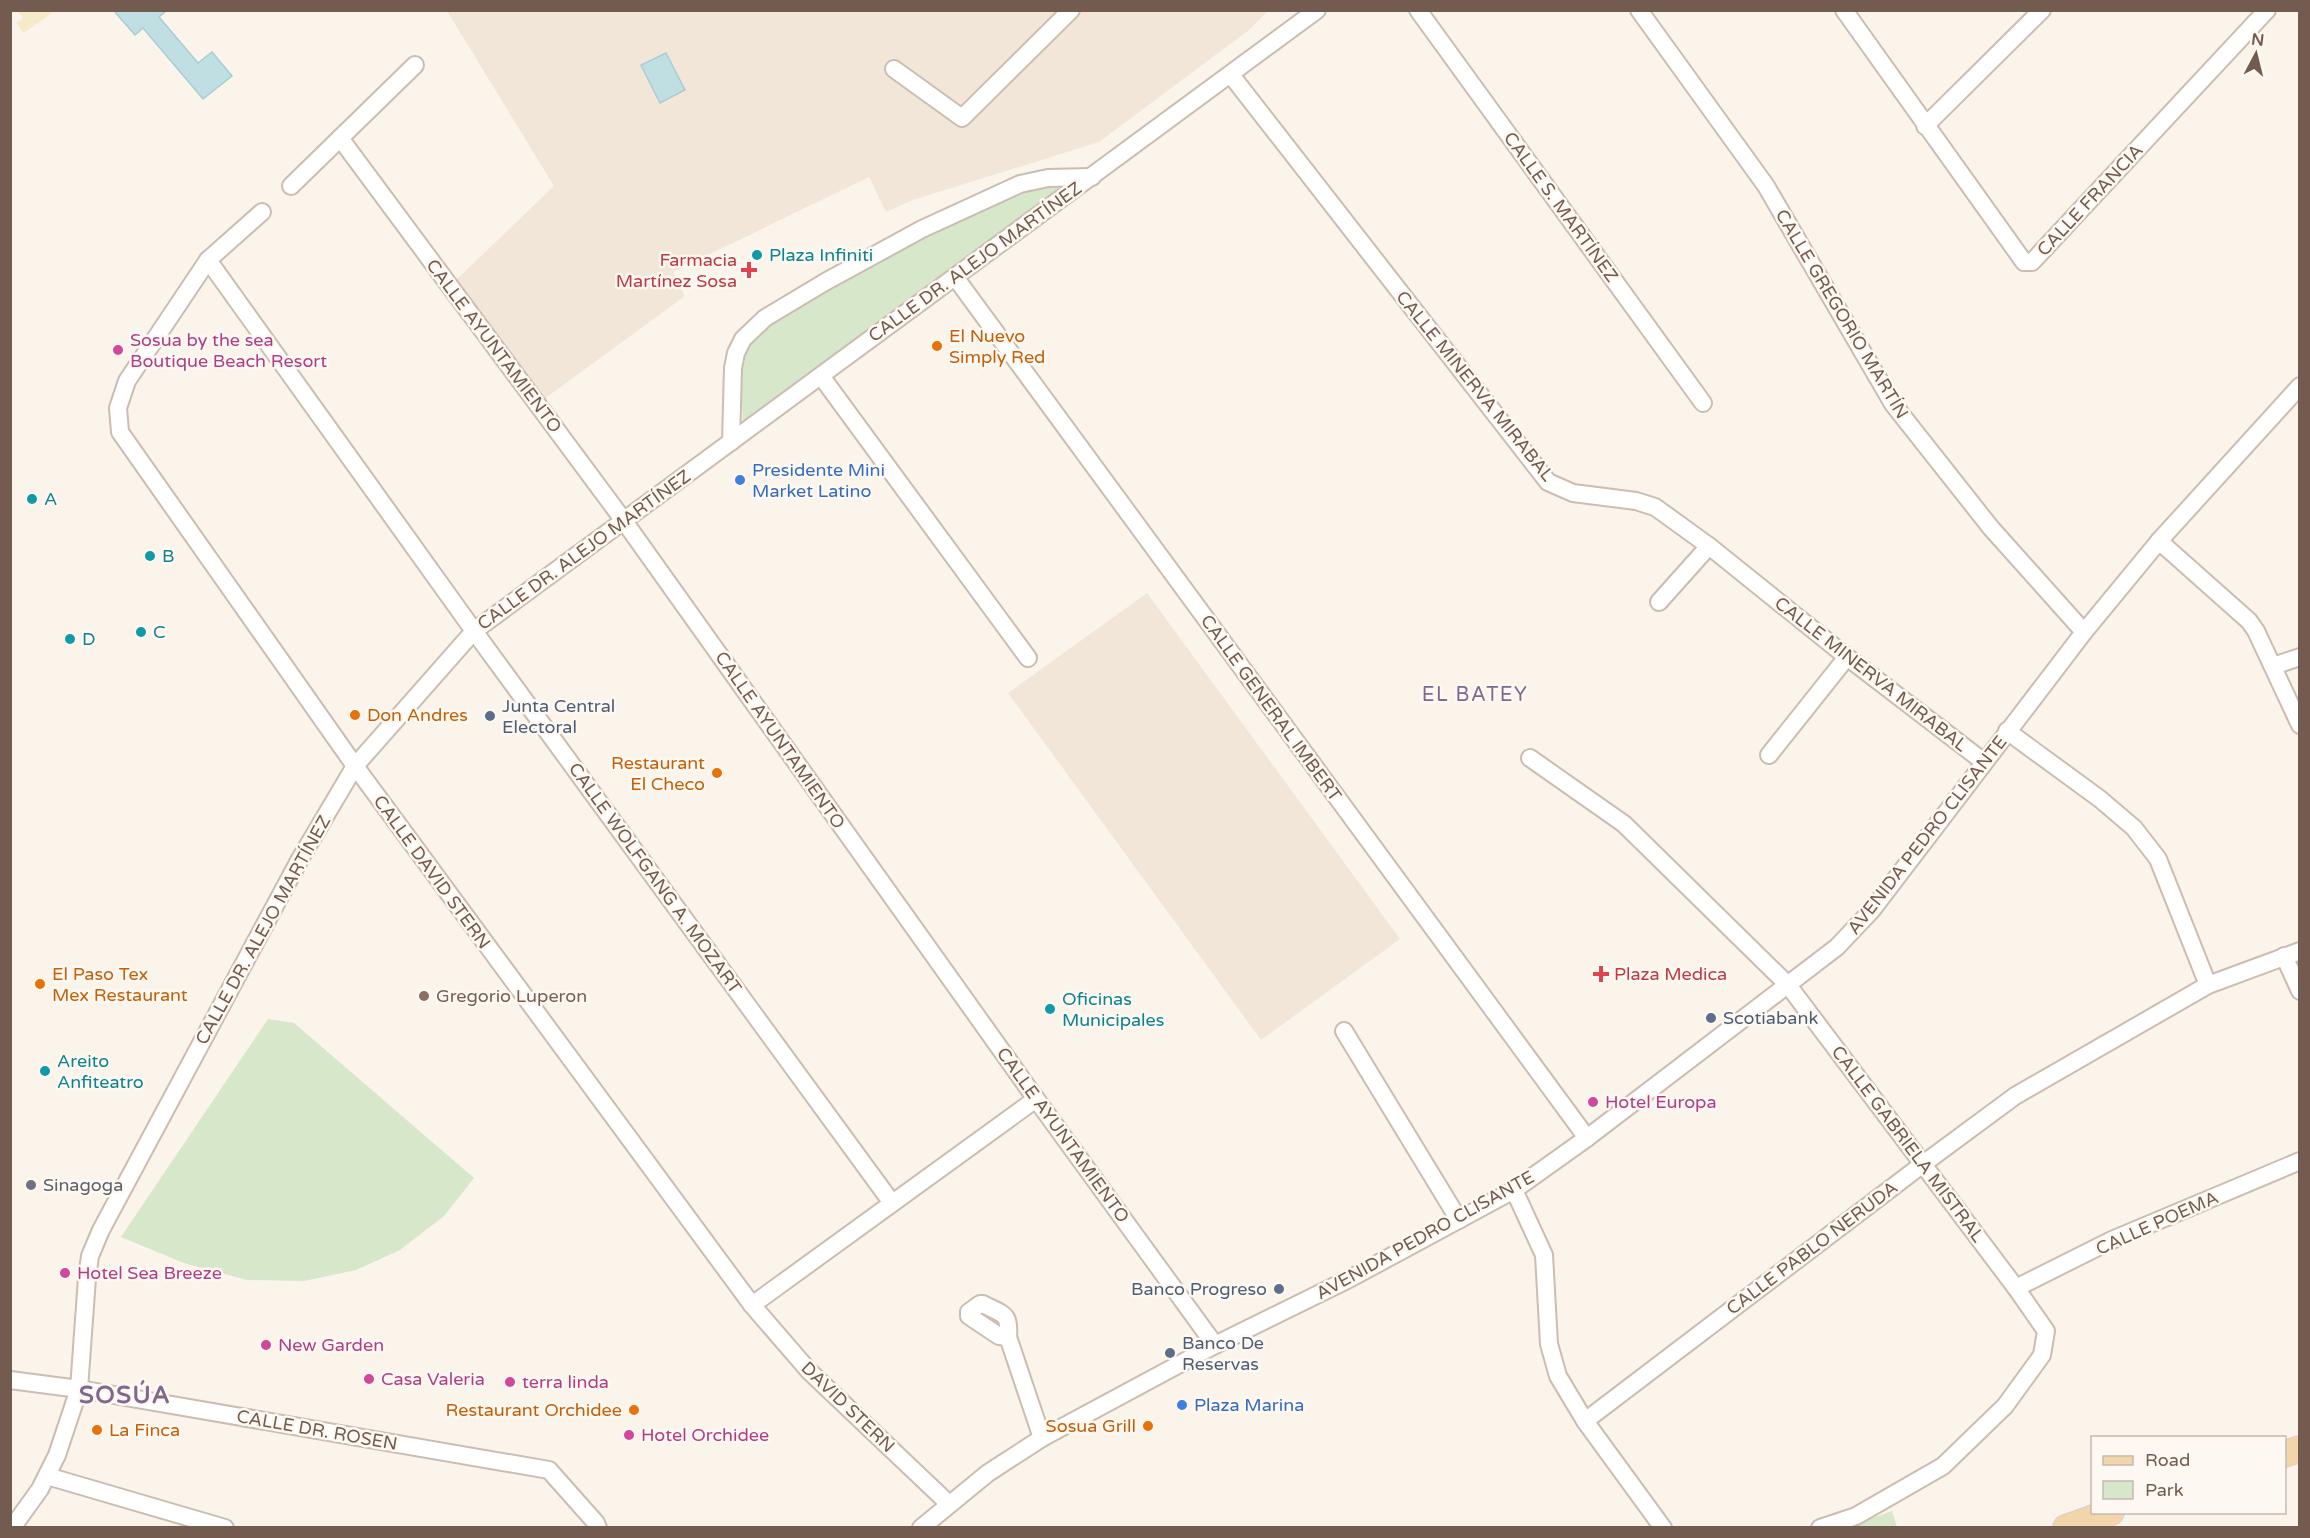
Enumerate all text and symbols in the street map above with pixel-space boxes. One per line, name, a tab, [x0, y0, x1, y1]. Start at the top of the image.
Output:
north arrow	[2226, 24, 2286, 84]
text: N	[2250, 29, 2265, 51]
street label: CALLE S. MARTÍNEZ	[1499, 128, 1623, 286]
street label: CALLE FRANCIA	[2032, 139, 2148, 261]
street label: CALLE DR. ALEJO MARTÍNEZ	[864, 177, 1086, 347]
street label: CALLE GREGORIO MARTÍN	[1771, 205, 1913, 423]
place label: Plaza Infiniti	[769, 244, 873, 266]
marker: Plaza Infiniti	[750, 248, 764, 262]
place label: Farmacia Martínez Sosa	[616, 249, 737, 292]
street label: CALLE AYUNTAMIENTO	[422, 255, 566, 437]
marker: Farmacia Martínez Sosa	[742, 263, 756, 277]
street label: CALLE MINERVA MIRABAL	[1391, 286, 1559, 486]
place label: El Nuevo Simply Red	[949, 325, 1045, 368]
place label: Sosua by the sea Boutique Beach Resort	[130, 329, 327, 372]
marker: El Nuevo Simply Red	[930, 339, 944, 353]
marker: Sosua by the sea Boutique Beach Resort	[111, 343, 125, 357]
place label: Presidente Mini Market Latino	[752, 459, 885, 502]
street label: CALLE DR. ALEJO MARTÍNEZ	[473, 465, 695, 635]
marker: Presidente Mini Market Latino	[733, 473, 747, 487]
place label: A	[44, 488, 57, 510]
marker: A	[25, 492, 39, 506]
place label: B	[162, 545, 174, 567]
marker: B	[143, 549, 157, 563]
street label: CALLE MINERVA MIRABAL	[1770, 592, 1972, 757]
street label: CALLE GENERAL IMBERT	[1196, 610, 1346, 806]
place label: C	[153, 621, 166, 643]
marker: C	[134, 625, 148, 639]
place label: D	[82, 628, 96, 650]
marker: D	[63, 632, 77, 646]
street label: CALLE AYUNTAMIENTO	[710, 647, 850, 833]
district label: EL BATEY	[1422, 683, 1528, 707]
place label: Junta Central Electoral	[502, 695, 615, 738]
place label: Don Andres	[367, 704, 468, 726]
marker: Don Andres	[348, 708, 362, 722]
marker: Junta Central Electoral	[483, 709, 497, 723]
street label: AVENIDA PEDRO CLISANTE	[1843, 731, 2011, 939]
place label: Restaurant El Checo	[611, 752, 705, 795]
street label: CALLE WOLFGANG A. MOZART	[564, 758, 746, 998]
marker: Restaurant El Checo	[710, 766, 724, 780]
street label: CALLE DAVID STERN	[369, 791, 495, 953]
street label: CALLE DR. ALEJO MARTÍNEZ	[191, 812, 335, 1048]
place label: El Paso Tex Mex Restaurant	[52, 963, 188, 1006]
place label: Plaza Medica	[1614, 963, 1727, 985]
marker: Plaza Medica	[1592, 965, 1610, 983]
marker: El Paso Tex Mex Restaurant	[33, 977, 47, 991]
place label: Gregorio Luperon	[436, 985, 587, 1007]
place label: Oficinas Municipales	[1062, 988, 1164, 1031]
marker: Gregorio Luperon	[417, 989, 431, 1003]
marker: Oficinas Municipales	[1043, 1002, 1057, 1016]
place label: Scotiabank	[1723, 1007, 1818, 1029]
marker: Scotiabank	[1704, 1011, 1718, 1025]
street label: CALLE GABRIELA MISTRAL	[1827, 1041, 1990, 1247]
street label: CALLE AYUNTAMIENTO	[992, 1043, 1134, 1227]
place label: Areito Anfiteatro	[57, 1050, 144, 1093]
marker: Areito Anfiteatro	[38, 1064, 52, 1078]
place label: Hotel Europa	[1605, 1091, 1717, 1113]
marker: Hotel Europa	[1586, 1095, 1600, 1109]
street label: AVENIDA PEDRO CLISANTE	[1312, 1166, 1538, 1304]
place label: Sinagoga	[43, 1174, 123, 1196]
street label: CALLE PABLO NERUDA	[1722, 1176, 1902, 1320]
marker: Sinagoga	[24, 1178, 38, 1192]
street label: CALLE POEMA	[2092, 1186, 2222, 1260]
place label: Hotel Sea Breeze	[77, 1262, 222, 1284]
marker: Hotel Sea Breeze	[58, 1266, 72, 1280]
place label: Banco Progreso	[1131, 1278, 1267, 1300]
marker: Banco Progreso	[1272, 1282, 1286, 1296]
place label: Banco De Reservas	[1182, 1332, 1264, 1375]
place label: New Garden	[278, 1334, 384, 1356]
marker: New Garden	[259, 1338, 273, 1352]
marker: Banco De Reservas	[1163, 1346, 1177, 1360]
street label: DAVID STERN	[797, 1357, 899, 1457]
place label: Casa Valeria	[381, 1368, 485, 1390]
place label: terra linda	[522, 1371, 609, 1393]
marker: Casa Valeria	[362, 1372, 376, 1386]
marker: terra linda	[503, 1375, 517, 1389]
district label: SOSÚA	[79, 1380, 171, 1410]
place label: Plaza Marina	[1194, 1394, 1304, 1416]
marker: Plaza Marina	[1175, 1398, 1189, 1412]
place label: Restaurant Orchidee	[445, 1399, 622, 1421]
marker: Restaurant Orchidee	[627, 1403, 641, 1417]
street label: CALLE DR. ROSEN	[235, 1405, 399, 1455]
place label: Sosua Grill	[1046, 1415, 1136, 1437]
place label: La Finca	[109, 1419, 180, 1441]
marker: Sosua Grill	[1141, 1419, 1155, 1433]
marker: La Finca	[90, 1423, 104, 1437]
place label: Hotel Orchidee	[641, 1424, 769, 1446]
marker: Hotel Orchidee	[622, 1428, 636, 1442]
legend	[2091, 1436, 2286, 1514]
text: Road	[2145, 1449, 2190, 1471]
text: Park	[2145, 1479, 2184, 1501]

